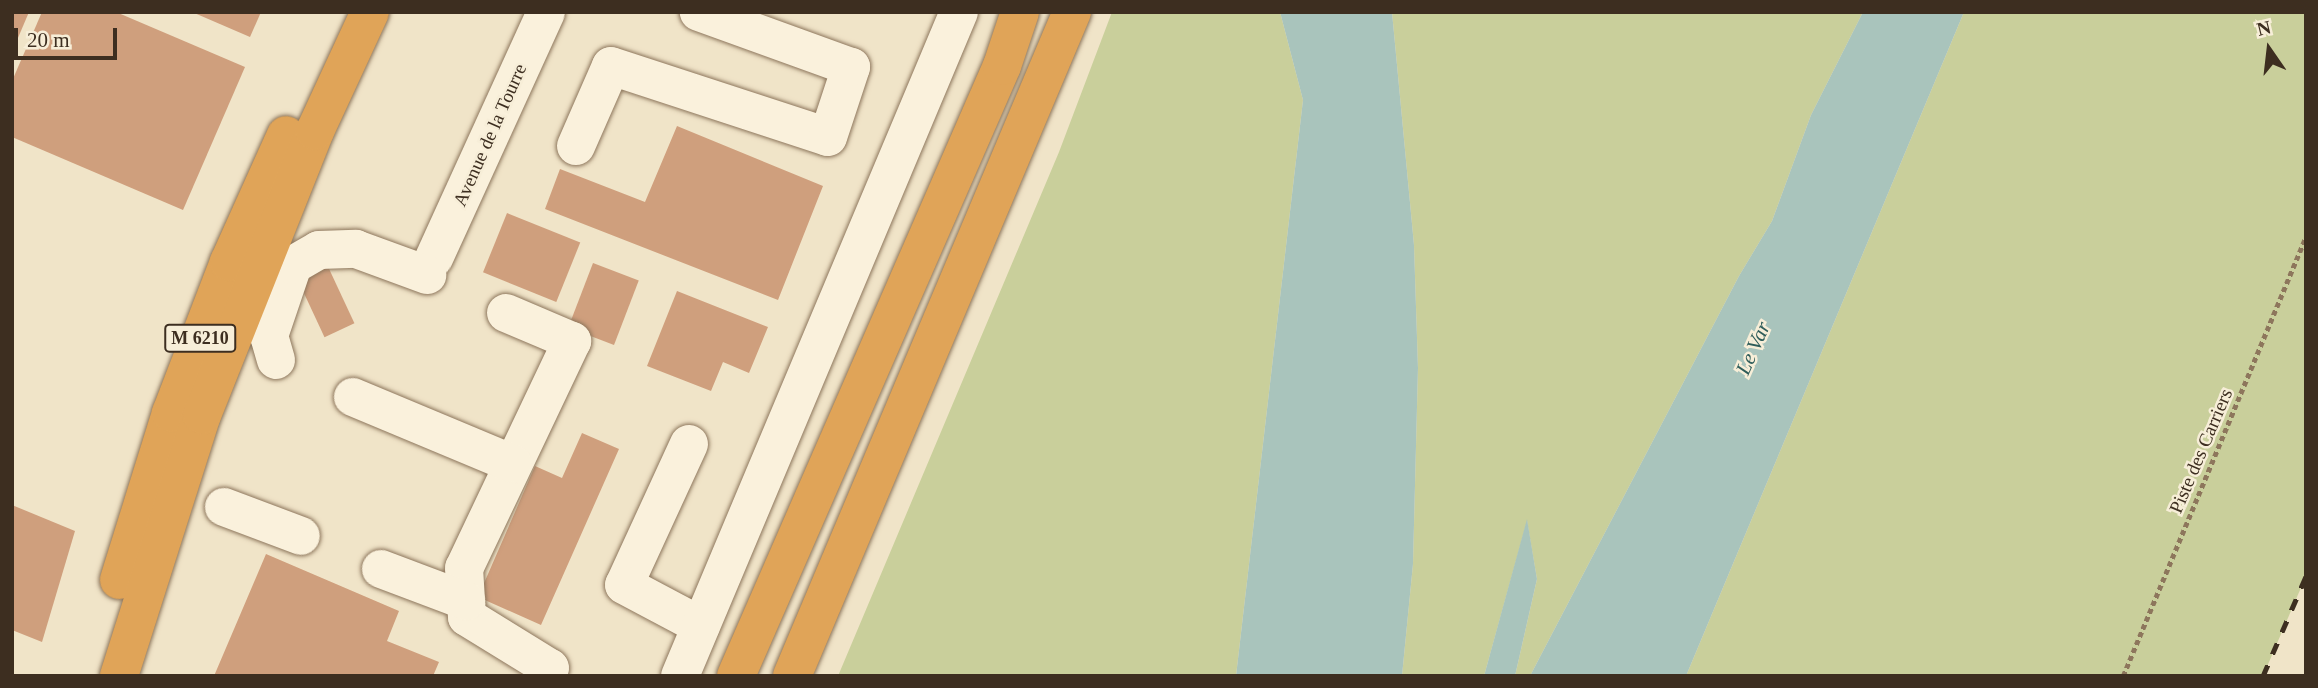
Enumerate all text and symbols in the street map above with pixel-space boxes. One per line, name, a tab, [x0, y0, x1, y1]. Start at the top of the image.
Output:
scale bar	[18, 14, 121, 58]
north arrow	[2234, 14, 2304, 84]
text: N	[2255, 16, 2273, 40]
text: 20 m	[27, 28, 70, 52]
street label: Avenue de la Tourre	[448, 60, 532, 210]
water label: Le Var	[1730, 318, 1776, 378]
road number: M 6210	[163, 324, 237, 352]
street label: Piste des Carriers	[2165, 385, 2237, 517]

